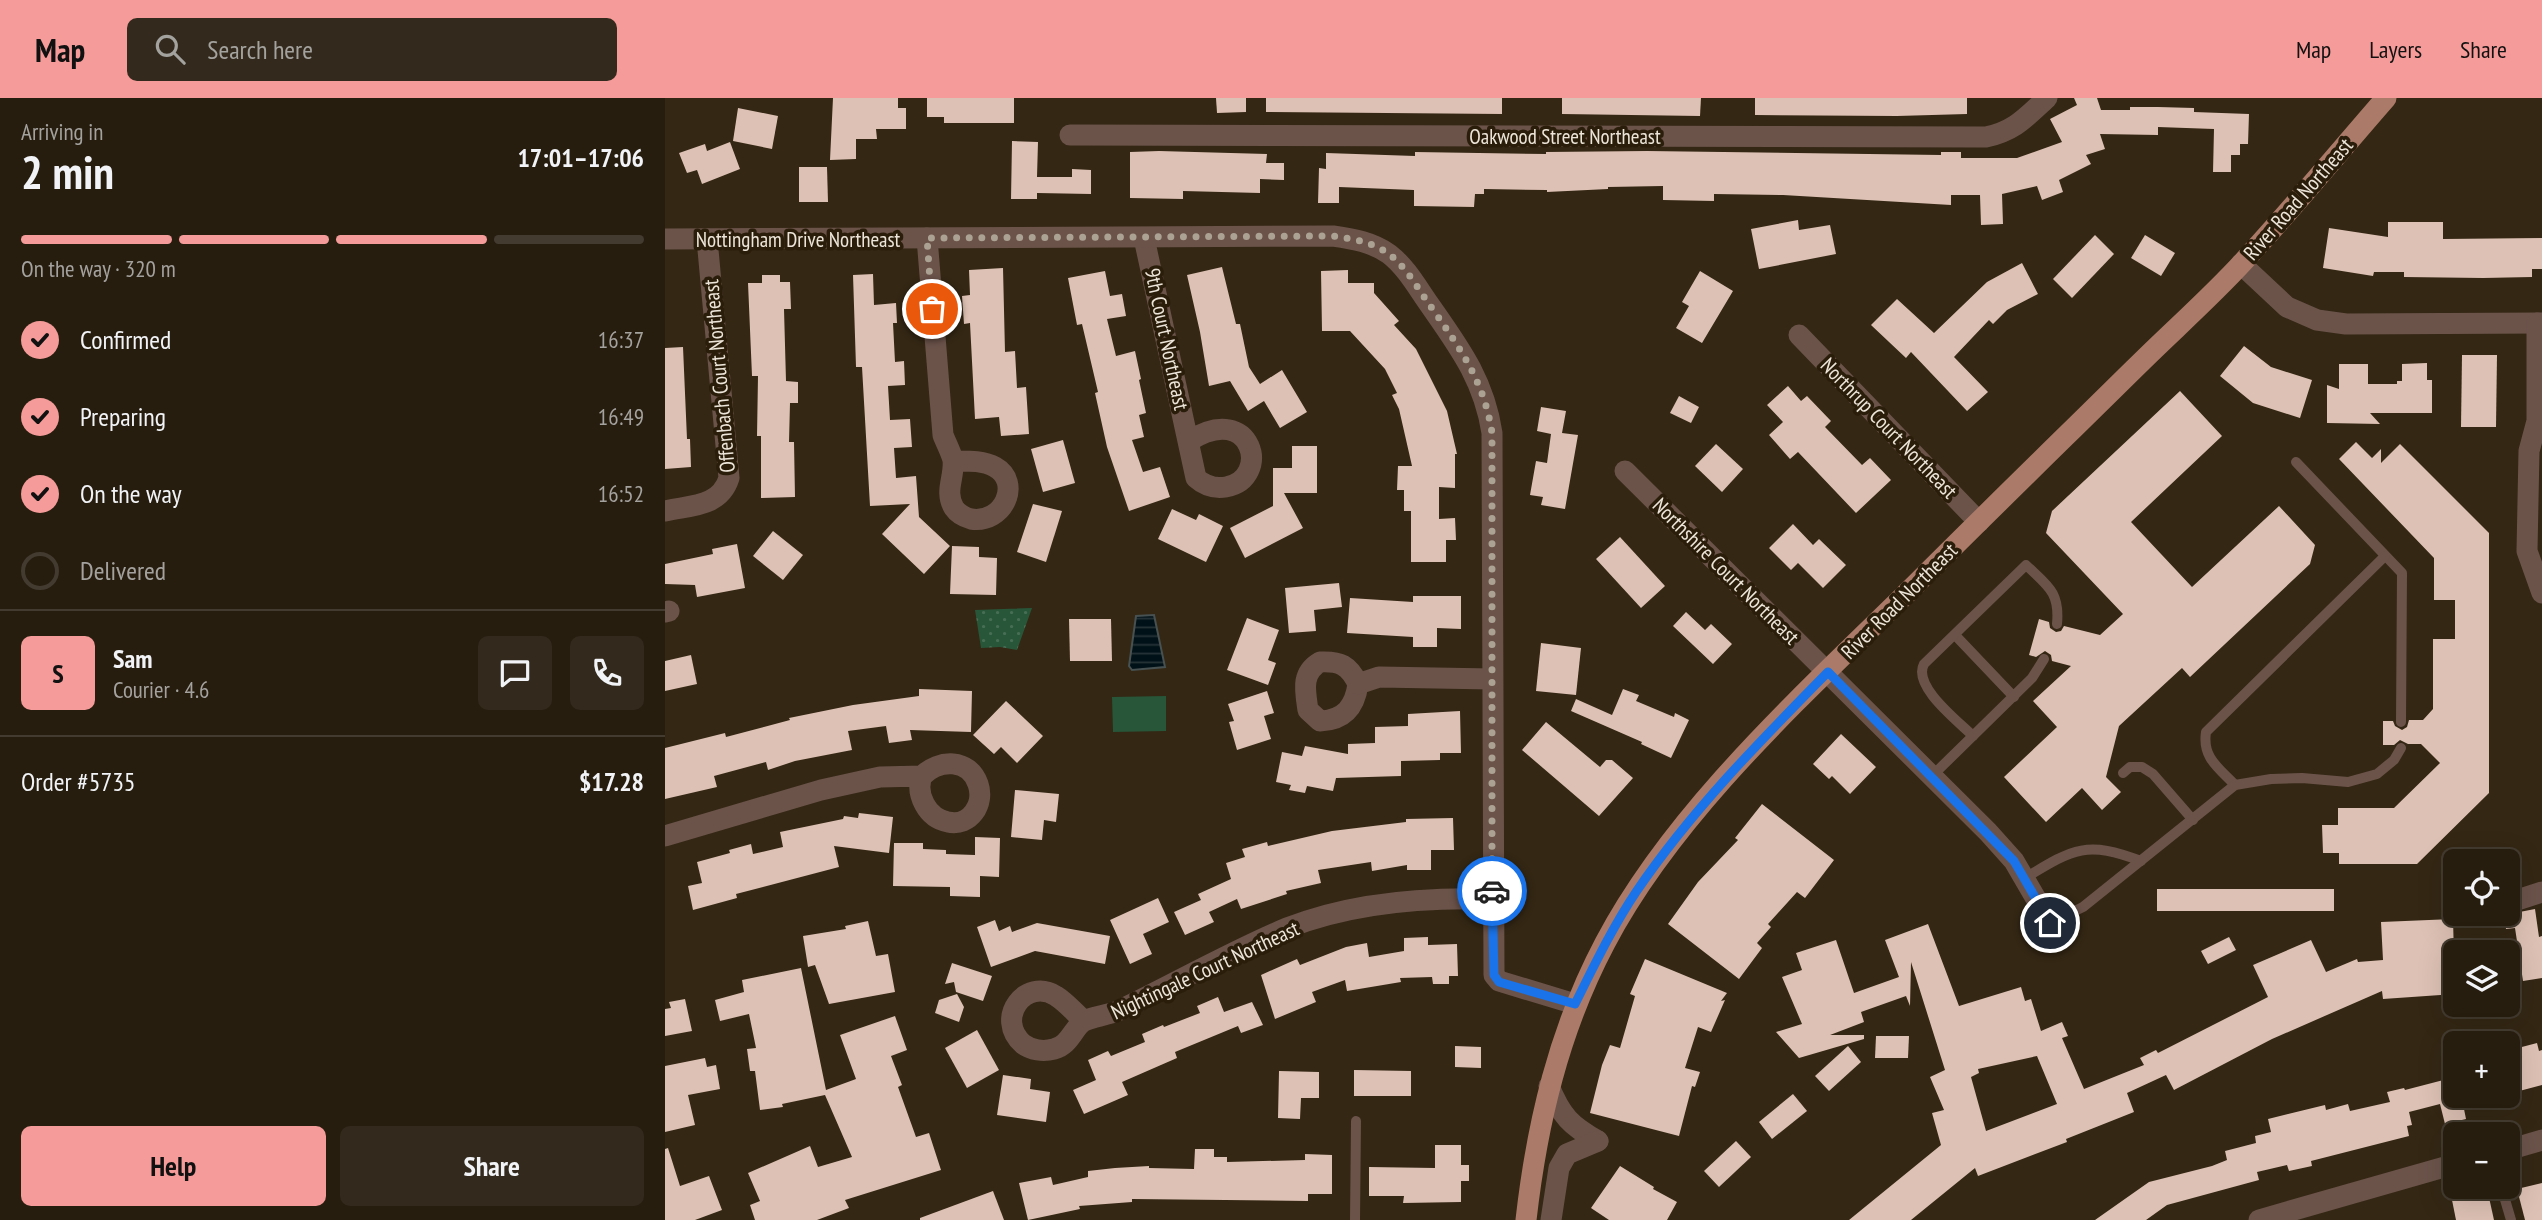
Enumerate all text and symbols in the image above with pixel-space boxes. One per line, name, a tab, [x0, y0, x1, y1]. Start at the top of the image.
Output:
search box	[127, 18, 617, 81]
text: Map	[35, 28, 85, 71]
icon: search	[151, 30, 189, 68]
text: Search here	[207, 33, 313, 66]
text: Map	[2296, 34, 2331, 65]
text: Layers	[2369, 34, 2422, 65]
text: Share	[2460, 34, 2507, 65]
text: Arriving in	[21, 117, 103, 146]
street label: Oakwood Street Northeast	[1469, 123, 1661, 150]
street label: River Road Northeast	[2237, 132, 2359, 266]
text: 17:01–17:06	[517, 141, 644, 174]
text: 2 min	[21, 142, 114, 202]
street label: Nottingham Drive Northeast	[696, 226, 901, 253]
text: On the way · 320 m	[21, 254, 176, 283]
street label: 9th Court Northeast	[1139, 266, 1195, 413]
street label: Offenbach Court Northeast	[697, 278, 741, 474]
pin	[902, 279, 962, 339]
icon: bag	[913, 290, 951, 328]
icon: check	[21, 321, 59, 359]
text: Confirmed	[80, 323, 171, 356]
text: 16:37	[598, 325, 644, 354]
street label: Northrup Court Northeast	[1815, 352, 1963, 504]
icon: check	[21, 398, 59, 436]
text: Preparing	[80, 400, 166, 433]
text: 16:49	[598, 402, 644, 431]
icon: check	[21, 475, 59, 513]
text: On the way	[80, 477, 182, 510]
text: 16:52	[598, 479, 644, 508]
street label: Northshire Court Northeast	[1647, 492, 1805, 650]
street label: River Road Northeast	[1835, 537, 1963, 665]
text: Delivered	[80, 554, 166, 587]
button: chat	[478, 636, 552, 710]
button: phone	[570, 636, 644, 710]
text: Sam	[113, 642, 152, 675]
text: S	[52, 657, 64, 690]
text: Courier · 4.6	[113, 675, 209, 704]
text: Order #5735	[21, 765, 136, 798]
text: $17.28	[579, 765, 644, 798]
map controls	[2443, 849, 2520, 1199]
button: locate	[2443, 849, 2520, 926]
courier	[1457, 856, 1527, 926]
icon: car	[1473, 872, 1511, 910]
pin	[2020, 893, 2080, 953]
icon: home	[2031, 904, 2069, 942]
street label: Nightingale Court Northeast	[1107, 914, 1304, 1025]
button: layers	[2443, 940, 2520, 1017]
button: +	[2443, 1031, 2520, 1108]
button: −	[2443, 1122, 2520, 1199]
button: Help	[21, 1126, 326, 1206]
button: Share	[340, 1126, 644, 1206]

